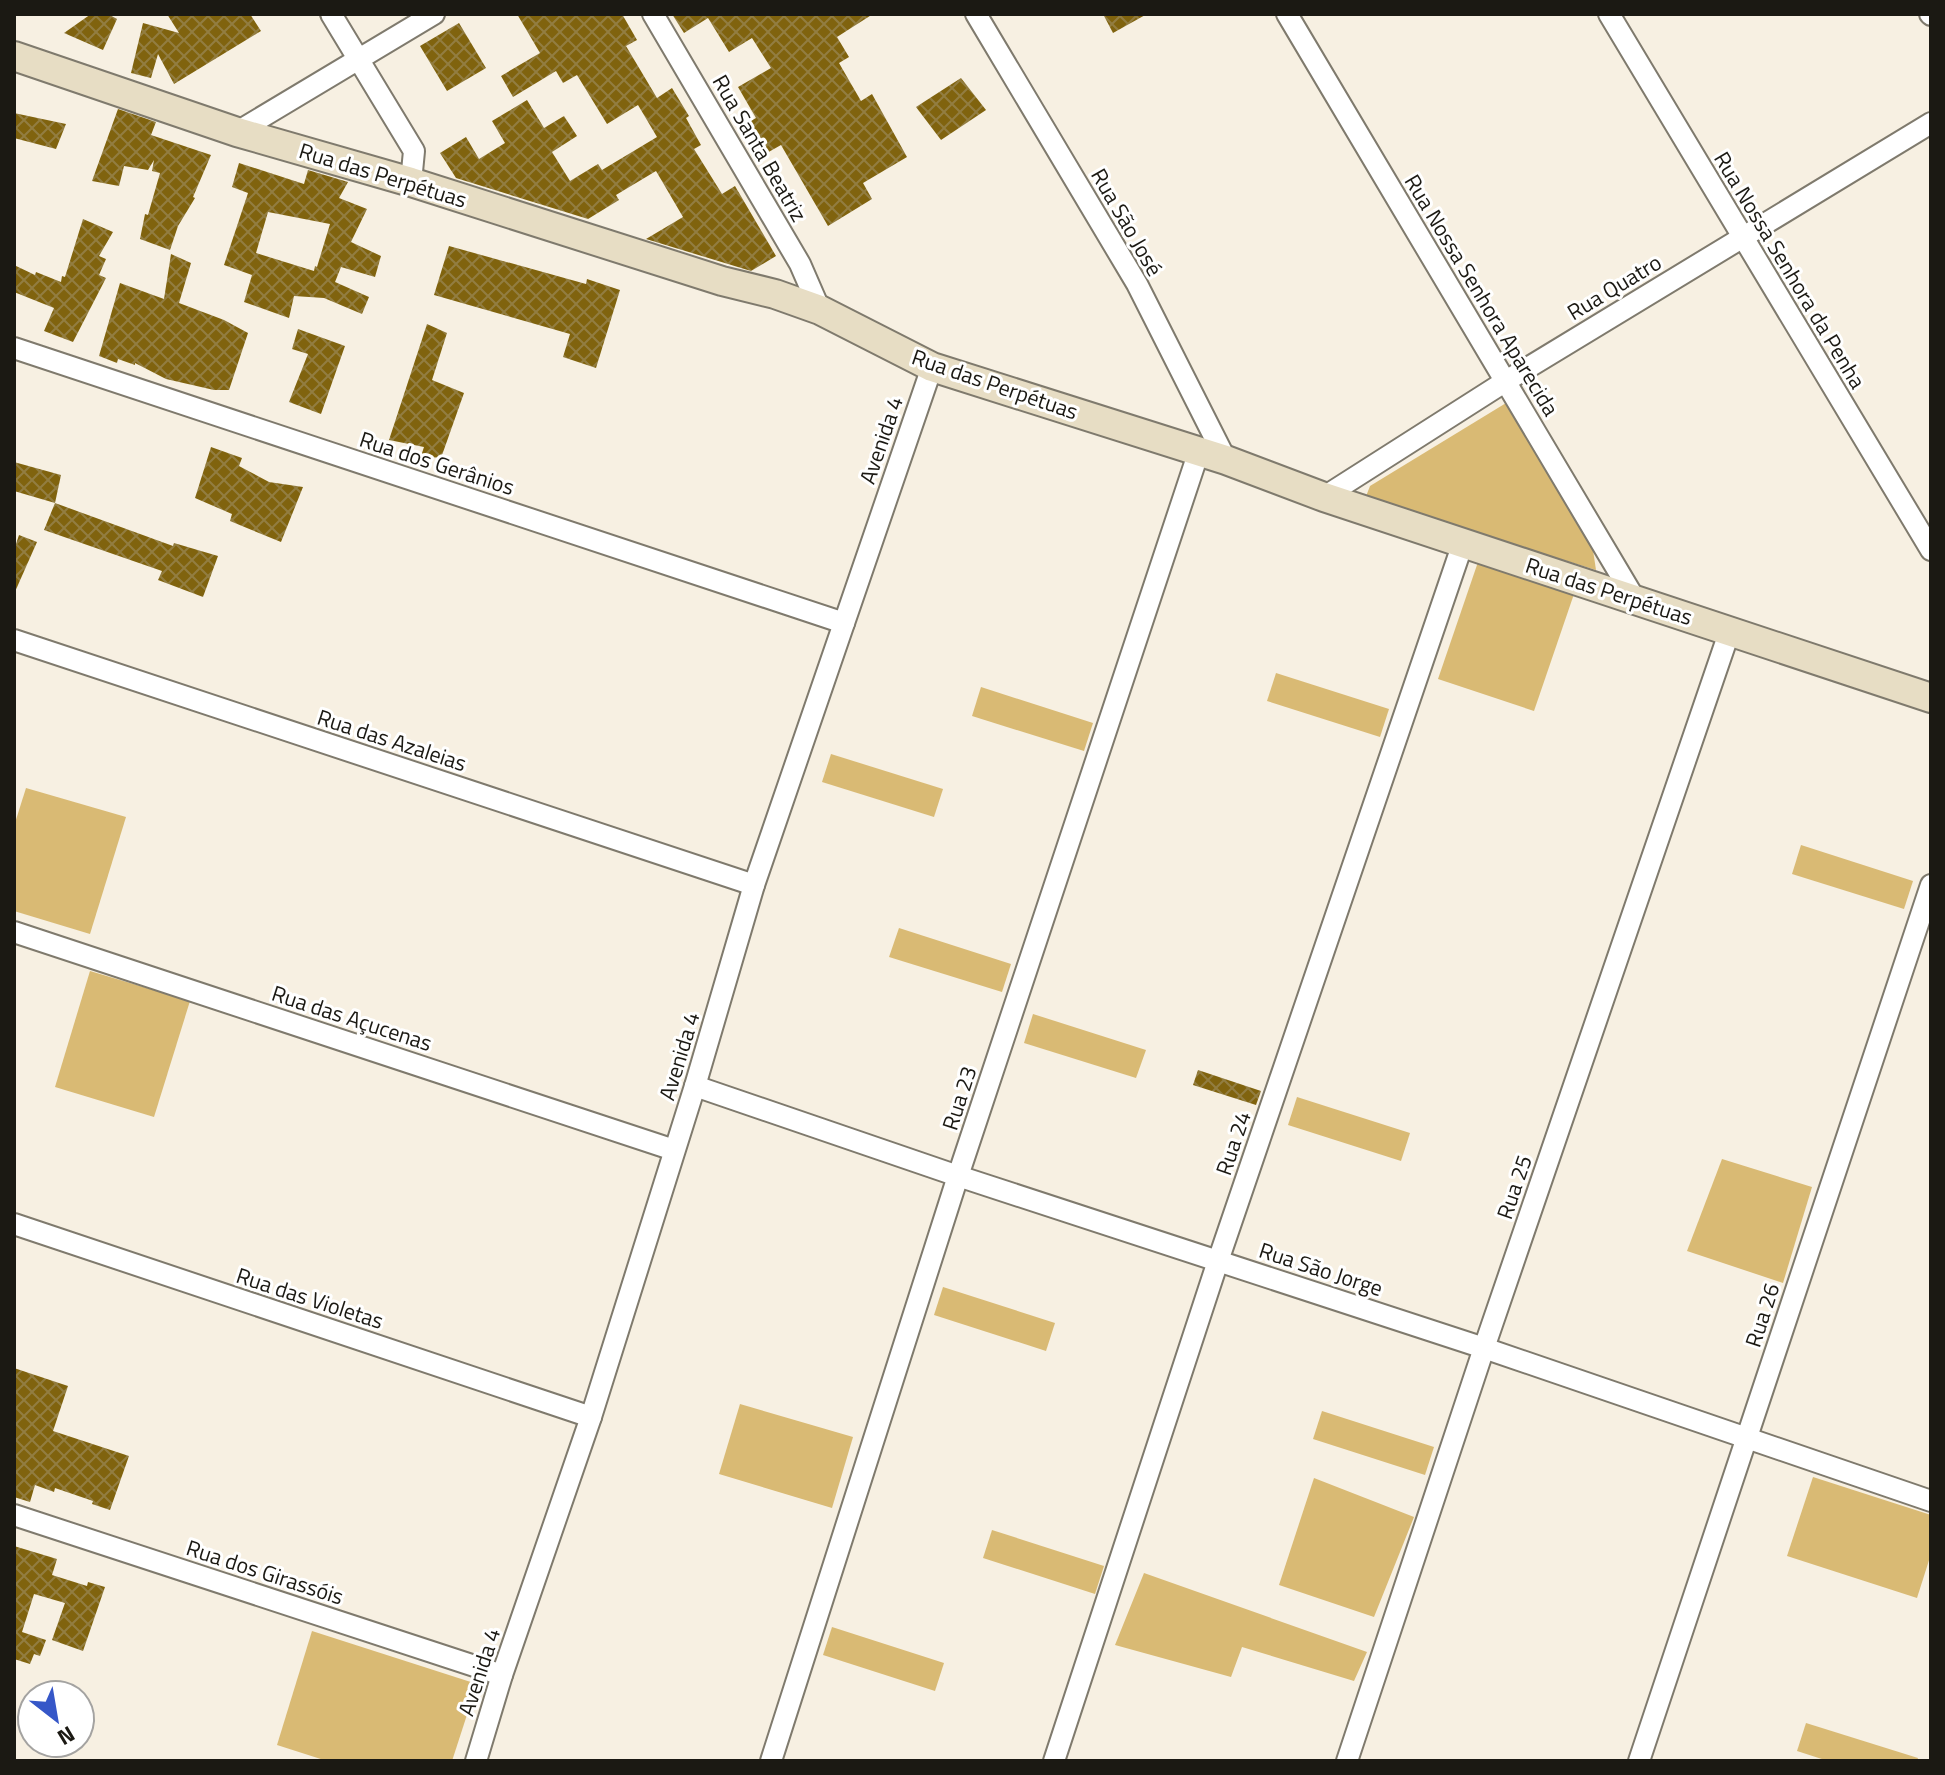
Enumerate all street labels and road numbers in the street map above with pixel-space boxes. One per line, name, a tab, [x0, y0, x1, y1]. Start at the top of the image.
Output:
street label: Rua Santa Beatriz	[704, 68, 816, 228]
street label: Rua das Perpétuas	[295, 133, 471, 217]
street label: Rua Nossa Senhora da Penha	[1705, 145, 1875, 395]
street label: Rua São José	[1082, 162, 1172, 282]
street label: Rua Nossa Senhora Aparecida	[1396, 168, 1568, 422]
street label: Rua Quatro	[1560, 245, 1668, 329]
street label: Rua das Perpétuas	[907, 340, 1083, 428]
street label: Avenida 4	[850, 392, 912, 488]
street label: Rua dos Gerânios	[355, 422, 519, 504]
street label: Rua das Perpétuas	[1521, 548, 1697, 634]
street label: Rua das Azaleias	[313, 700, 471, 780]
street label: Rua das Açucenas	[267, 976, 437, 1060]
street label: Avenida 4	[649, 1008, 709, 1104]
street label: Rua 23	[933, 1062, 985, 1134]
street label: Rua 24	[1206, 1106, 1260, 1180]
street label: Rua 25	[1487, 1150, 1541, 1224]
street label: Rua São Jorge	[1255, 1233, 1387, 1305]
street label: Rua das Violetas	[232, 1258, 388, 1338]
street label: Rua 26	[1736, 1279, 1788, 1351]
street label: Rua dos Girassóis	[182, 1531, 348, 1613]
street label: Avenida 4	[449, 1624, 509, 1720]

